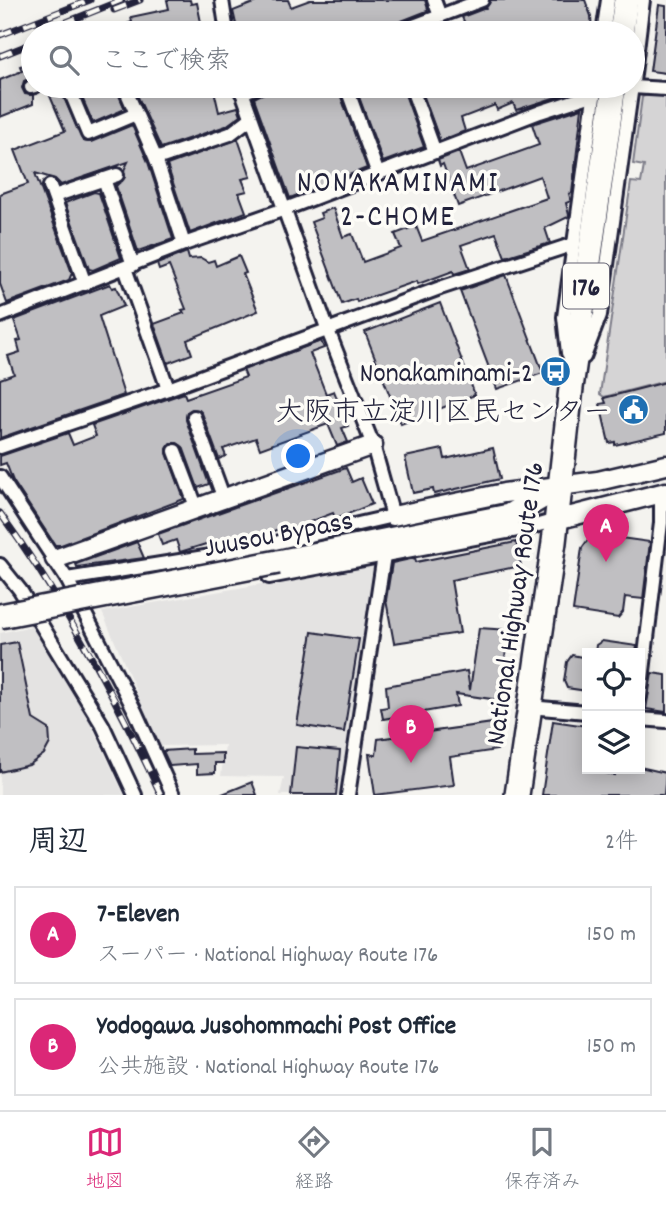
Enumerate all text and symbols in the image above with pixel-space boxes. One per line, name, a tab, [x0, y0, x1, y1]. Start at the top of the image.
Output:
search box	[21, 21, 645, 98]
icon: search	[45, 41, 83, 79]
text: ここで検索	[101, 44, 231, 81]
district label: NONAKAMINAMI 2-CHOME	[297, 164, 499, 241]
road number: 176	[563, 264, 609, 308]
bus stop icon: Nonakaminami-2	[539, 354, 573, 388]
place label: Nonakaminami-2	[359, 356, 533, 396]
public building icon: 大阪市立淀川区民センター	[617, 393, 651, 427]
place label: 大阪市立淀川区民センター	[276, 395, 611, 435]
your location	[281, 439, 315, 473]
street label: National Highway Route 176	[478, 460, 558, 748]
street label: Juusou Bypass	[201, 503, 357, 571]
pin: A	[583, 504, 629, 562]
map controls	[582, 648, 645, 774]
button: locate	[582, 648, 645, 711]
pin: B	[388, 705, 434, 763]
button: layers	[582, 711, 645, 774]
text: 周辺	[28, 823, 88, 866]
text: 2件	[605, 827, 638, 860]
text: 7-Eleven	[97, 897, 180, 934]
text: A	[47, 919, 59, 952]
text: 150 m	[587, 919, 636, 952]
text: スーパー · National Highway Route 176	[97, 940, 438, 973]
text: Yodogawa Jusohommachi Post Office	[97, 1009, 456, 1046]
text: B	[48, 1031, 58, 1064]
text: 150 m	[587, 1031, 636, 1064]
text: 公共施設 · National Highway Route 176	[97, 1052, 439, 1085]
tab: 地図	[86, 1123, 124, 1197]
tab: 経路	[295, 1123, 333, 1197]
tab: 保存済み	[504, 1123, 580, 1197]

